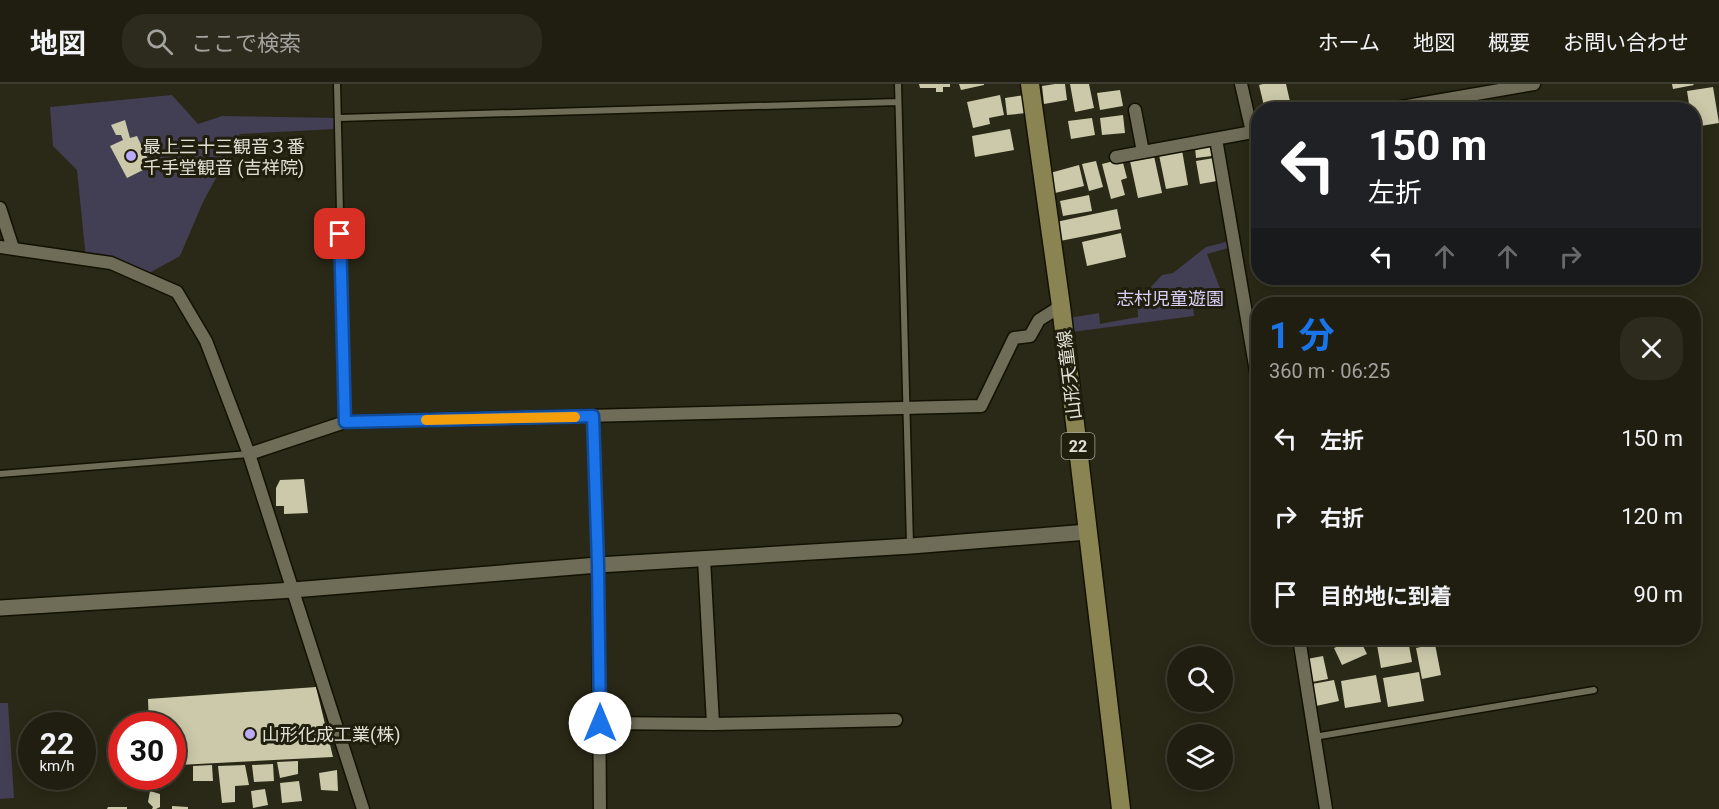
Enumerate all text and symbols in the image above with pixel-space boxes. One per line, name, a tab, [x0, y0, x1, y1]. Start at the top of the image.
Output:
search box	[122, 14, 542, 68]
icon: search	[143, 25, 176, 58]
text: 地図	[30, 27, 86, 60]
text: ここで検索	[191, 31, 301, 56]
text: ホーム	[1318, 31, 1380, 55]
text: 地図	[1413, 31, 1455, 55]
text: 概要	[1488, 31, 1530, 55]
text: お問い合わせ	[1563, 31, 1689, 55]
text: 150 m	[1368, 121, 1487, 170]
icon: left	[1269, 126, 1347, 204]
place label: 最上三十三観音３番 千手堂観音 (吉祥院)	[143, 136, 305, 179]
marker: 最上三十三観音３番 千手堂観音 (吉祥院)	[124, 149, 138, 163]
text: 左折	[1368, 177, 1422, 209]
pin	[314, 208, 365, 259]
icon: arrive	[323, 217, 356, 250]
icon: left	[1365, 240, 1398, 273]
icon: ahead	[1428, 240, 1461, 273]
icon: ahead	[1491, 240, 1524, 273]
icon: right	[1554, 240, 1587, 273]
park label: 志村児童遊園	[1116, 288, 1224, 309]
text: 1 分	[1269, 315, 1335, 357]
button: close	[1620, 317, 1683, 380]
street label: 山形天童線	[1053, 329, 1085, 421]
text: 360 m · 06:25	[1269, 359, 1390, 383]
icon: left	[1269, 422, 1302, 455]
text: 150 m	[1621, 426, 1683, 451]
text: 左折	[1320, 428, 1364, 453]
road number: 22	[1062, 433, 1094, 459]
icon: right	[1269, 500, 1302, 533]
text: 120 m	[1621, 504, 1683, 529]
text: 右折	[1320, 506, 1364, 531]
icon: arrive	[1269, 578, 1302, 611]
text: 90 m	[1634, 582, 1683, 607]
text: 目的地に到着	[1320, 584, 1452, 609]
map controls	[1167, 646, 1233, 790]
button: search	[1167, 646, 1233, 712]
position arrow	[568, 691, 632, 755]
speed limit sign: 30	[108, 712, 186, 790]
place label: 山形化成工業(株)	[262, 724, 400, 746]
button: layers	[1167, 724, 1233, 790]
text: 22	[40, 726, 74, 761]
marker: 山形化成工業(株)	[243, 727, 257, 741]
text: km/h	[39, 757, 75, 775]

